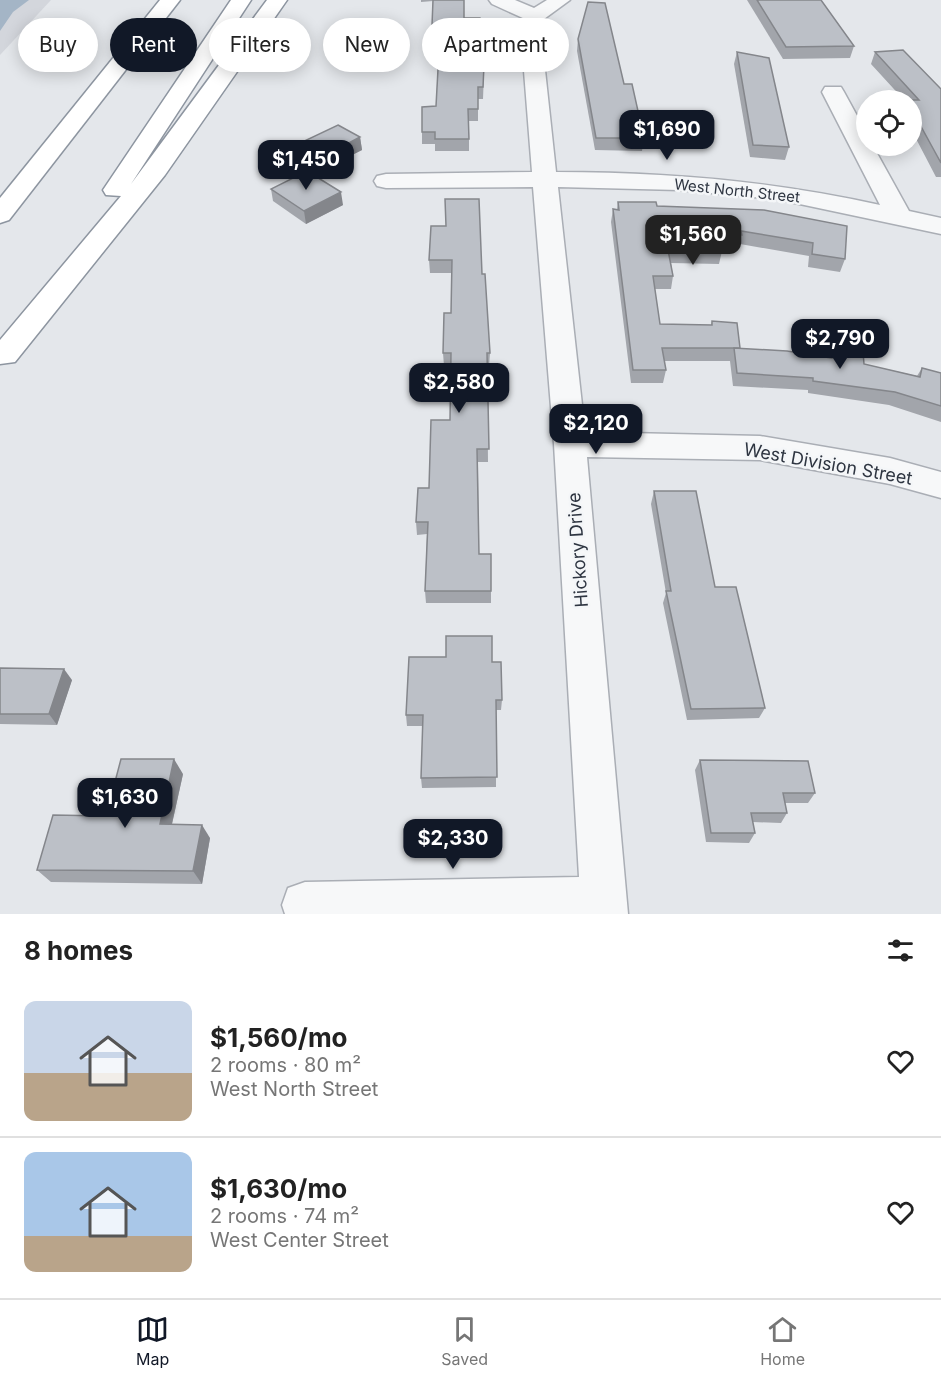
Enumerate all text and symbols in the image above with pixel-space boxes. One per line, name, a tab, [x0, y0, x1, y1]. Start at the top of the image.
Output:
chip: Buy	[18, 18, 98, 72]
chip: Rent	[110, 18, 197, 72]
chip: Filters	[209, 18, 311, 72]
chip: New	[323, 18, 410, 72]
chip: Apartment	[422, 18, 569, 72]
map controls	[856, 90, 922, 156]
button: locate	[856, 90, 922, 156]
pin: $1,690	[618, 110, 716, 161]
text: $1,690	[633, 117, 701, 141]
pin: $1,450	[257, 140, 355, 191]
text: $1,450	[272, 147, 340, 171]
street label: West North Street	[673, 174, 801, 207]
pin: $1,560	[644, 215, 742, 266]
text: $1,560	[659, 222, 727, 246]
pin: $2,790	[791, 319, 889, 370]
text: $2,790	[805, 326, 875, 350]
pin: $2,580	[410, 363, 508, 414]
text: $2,580	[423, 370, 495, 394]
pin: $2,120	[547, 404, 645, 455]
text: $2,120	[563, 411, 629, 435]
street label: West Division Street	[742, 438, 914, 489]
street label: Hickory Drive	[563, 492, 592, 608]
pin: $1,630	[76, 778, 174, 829]
text: $1,630	[91, 785, 159, 809]
pin: $2,330	[404, 819, 502, 870]
text: $2,330	[417, 826, 489, 850]
icon: filters	[884, 934, 917, 967]
text: 8 homes	[24, 935, 133, 966]
text: $1,560/mo	[210, 1022, 348, 1053]
icon: home	[72, 1025, 144, 1097]
icon: heart	[884, 1045, 917, 1078]
text: 2 rooms · 80 m²	[210, 1053, 361, 1077]
text: West North Street	[210, 1077, 378, 1101]
text: $1,630/mo	[210, 1173, 347, 1204]
icon: home	[72, 1176, 144, 1248]
icon: heart	[884, 1196, 917, 1229]
text: 2 rooms · 74 m²	[210, 1204, 359, 1228]
text: West Center Street	[210, 1228, 389, 1252]
tab: Map	[136, 1313, 169, 1369]
tab: Saved	[441, 1313, 488, 1369]
tab: Home	[760, 1313, 805, 1369]

